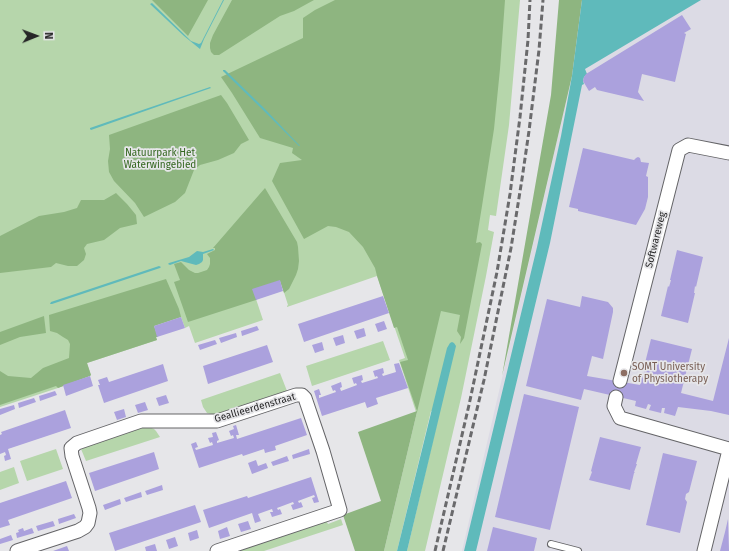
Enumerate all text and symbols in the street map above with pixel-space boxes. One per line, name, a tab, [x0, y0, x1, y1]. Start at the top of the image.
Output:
north arrow	[16, 16, 56, 56]
text: N	[42, 32, 55, 40]
park label: Natuurpark Het Waterwingebied	[124, 147, 196, 170]
street label: Softwareweg	[643, 211, 669, 269]
place label: SOMT University of Physiotherapy	[632, 361, 708, 384]
marker: SOMT University of Physiotherapy	[619, 368, 629, 378]
street label: Geallieerdenstraat	[213, 391, 297, 425]

